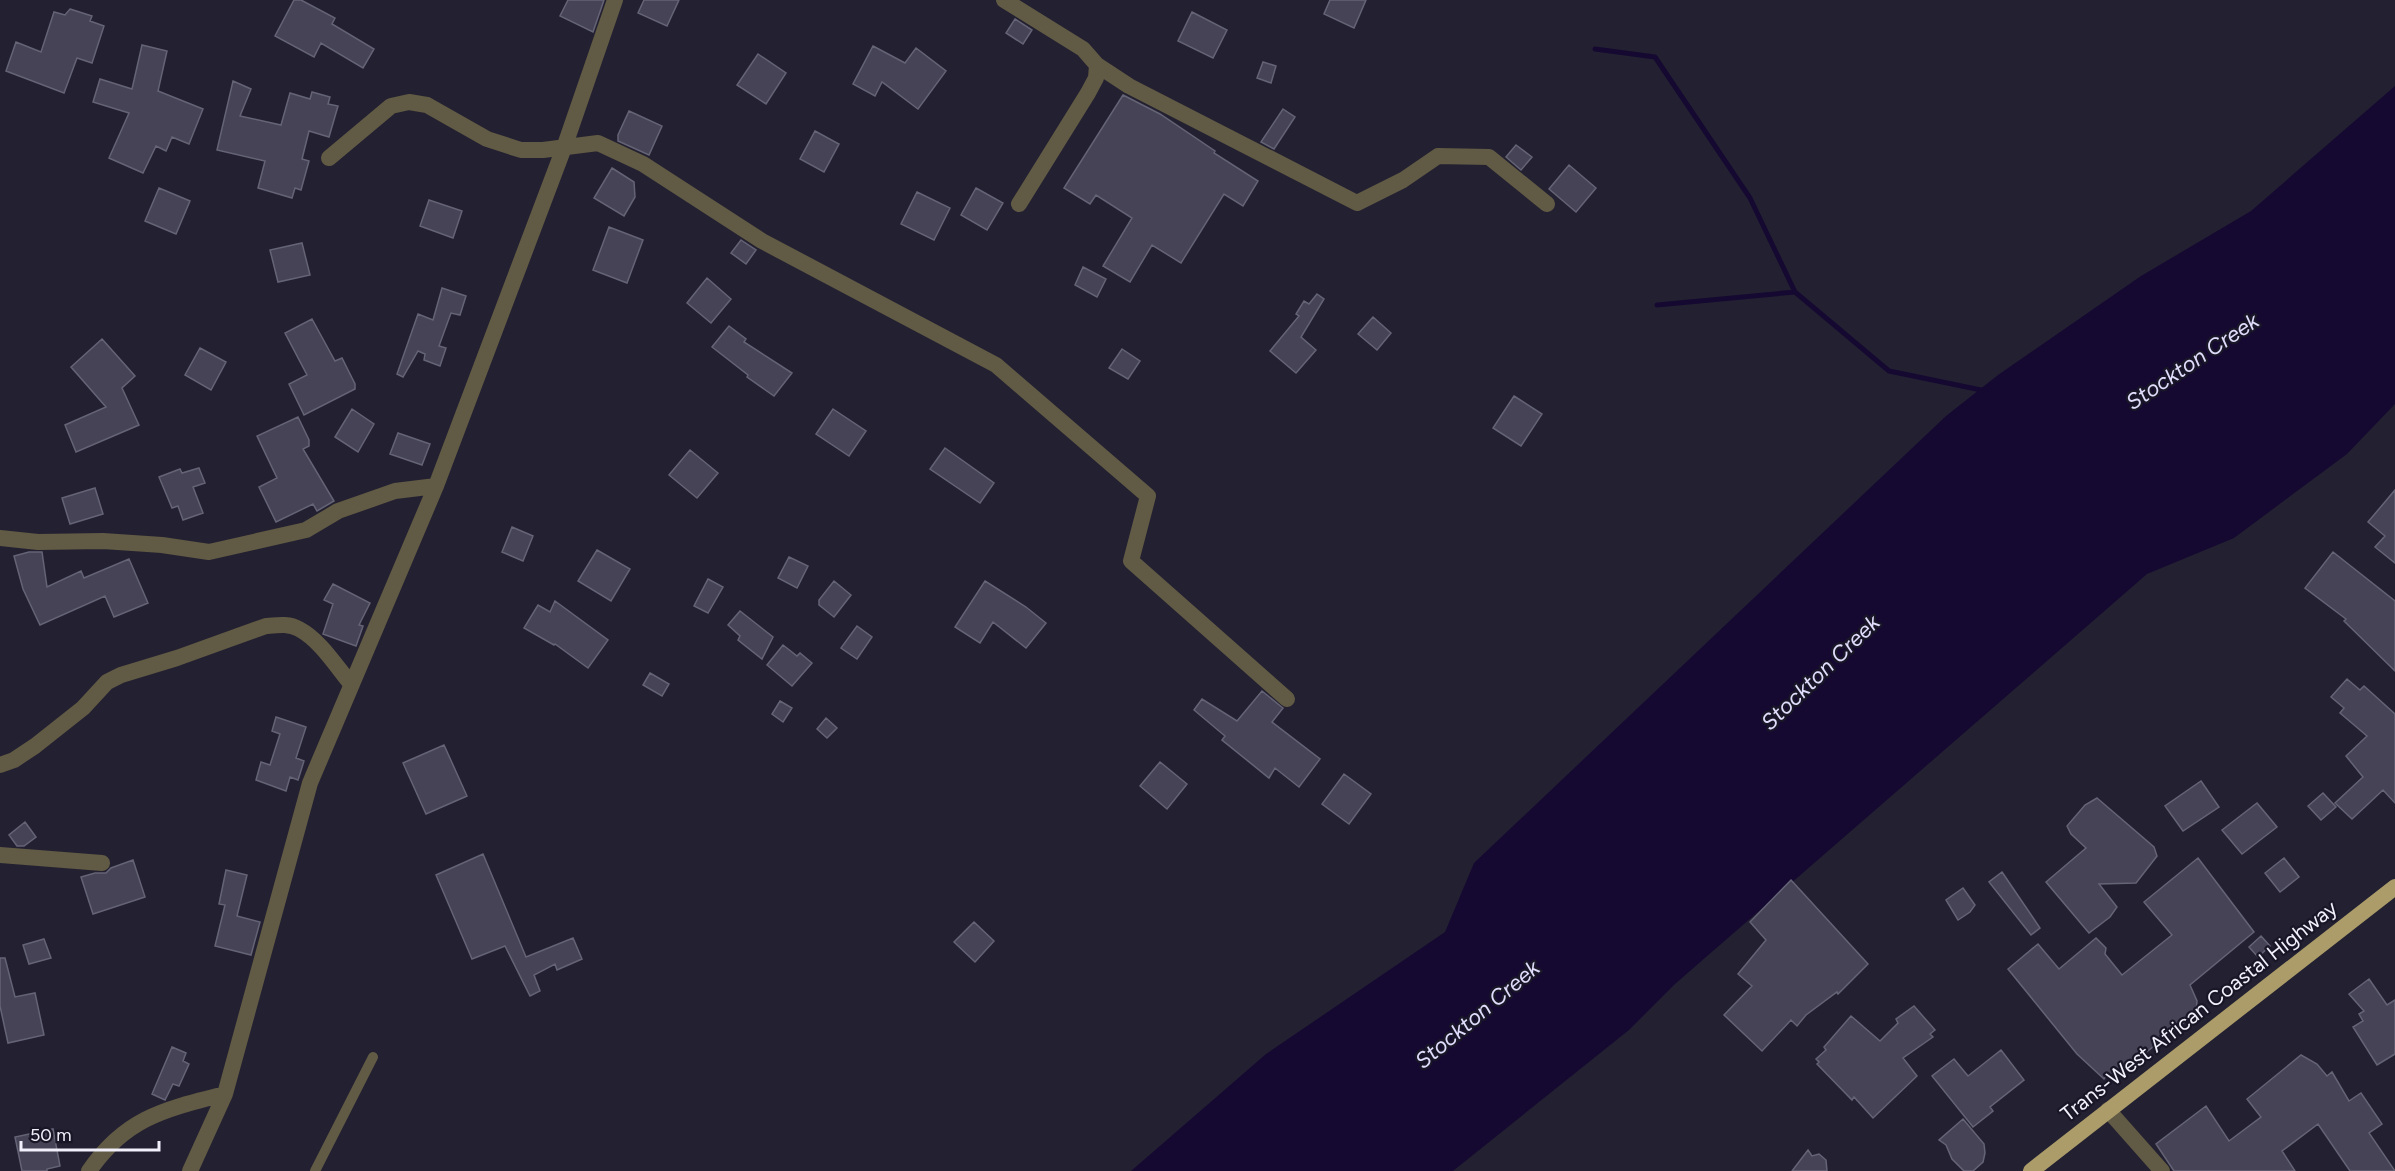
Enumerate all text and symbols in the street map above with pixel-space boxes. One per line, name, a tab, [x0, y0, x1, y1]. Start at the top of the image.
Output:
water label: Stockton Creek	[2121, 306, 2265, 416]
water label: Stockton Creek	[1755, 608, 1886, 736]
street label: Trans-West African Coastal Highway	[2056, 895, 2342, 1126]
water label: Stockton Creek	[1409, 954, 1546, 1074]
scale bar	[21, 1114, 159, 1152]
text: 50 m	[30, 1124, 72, 1146]

